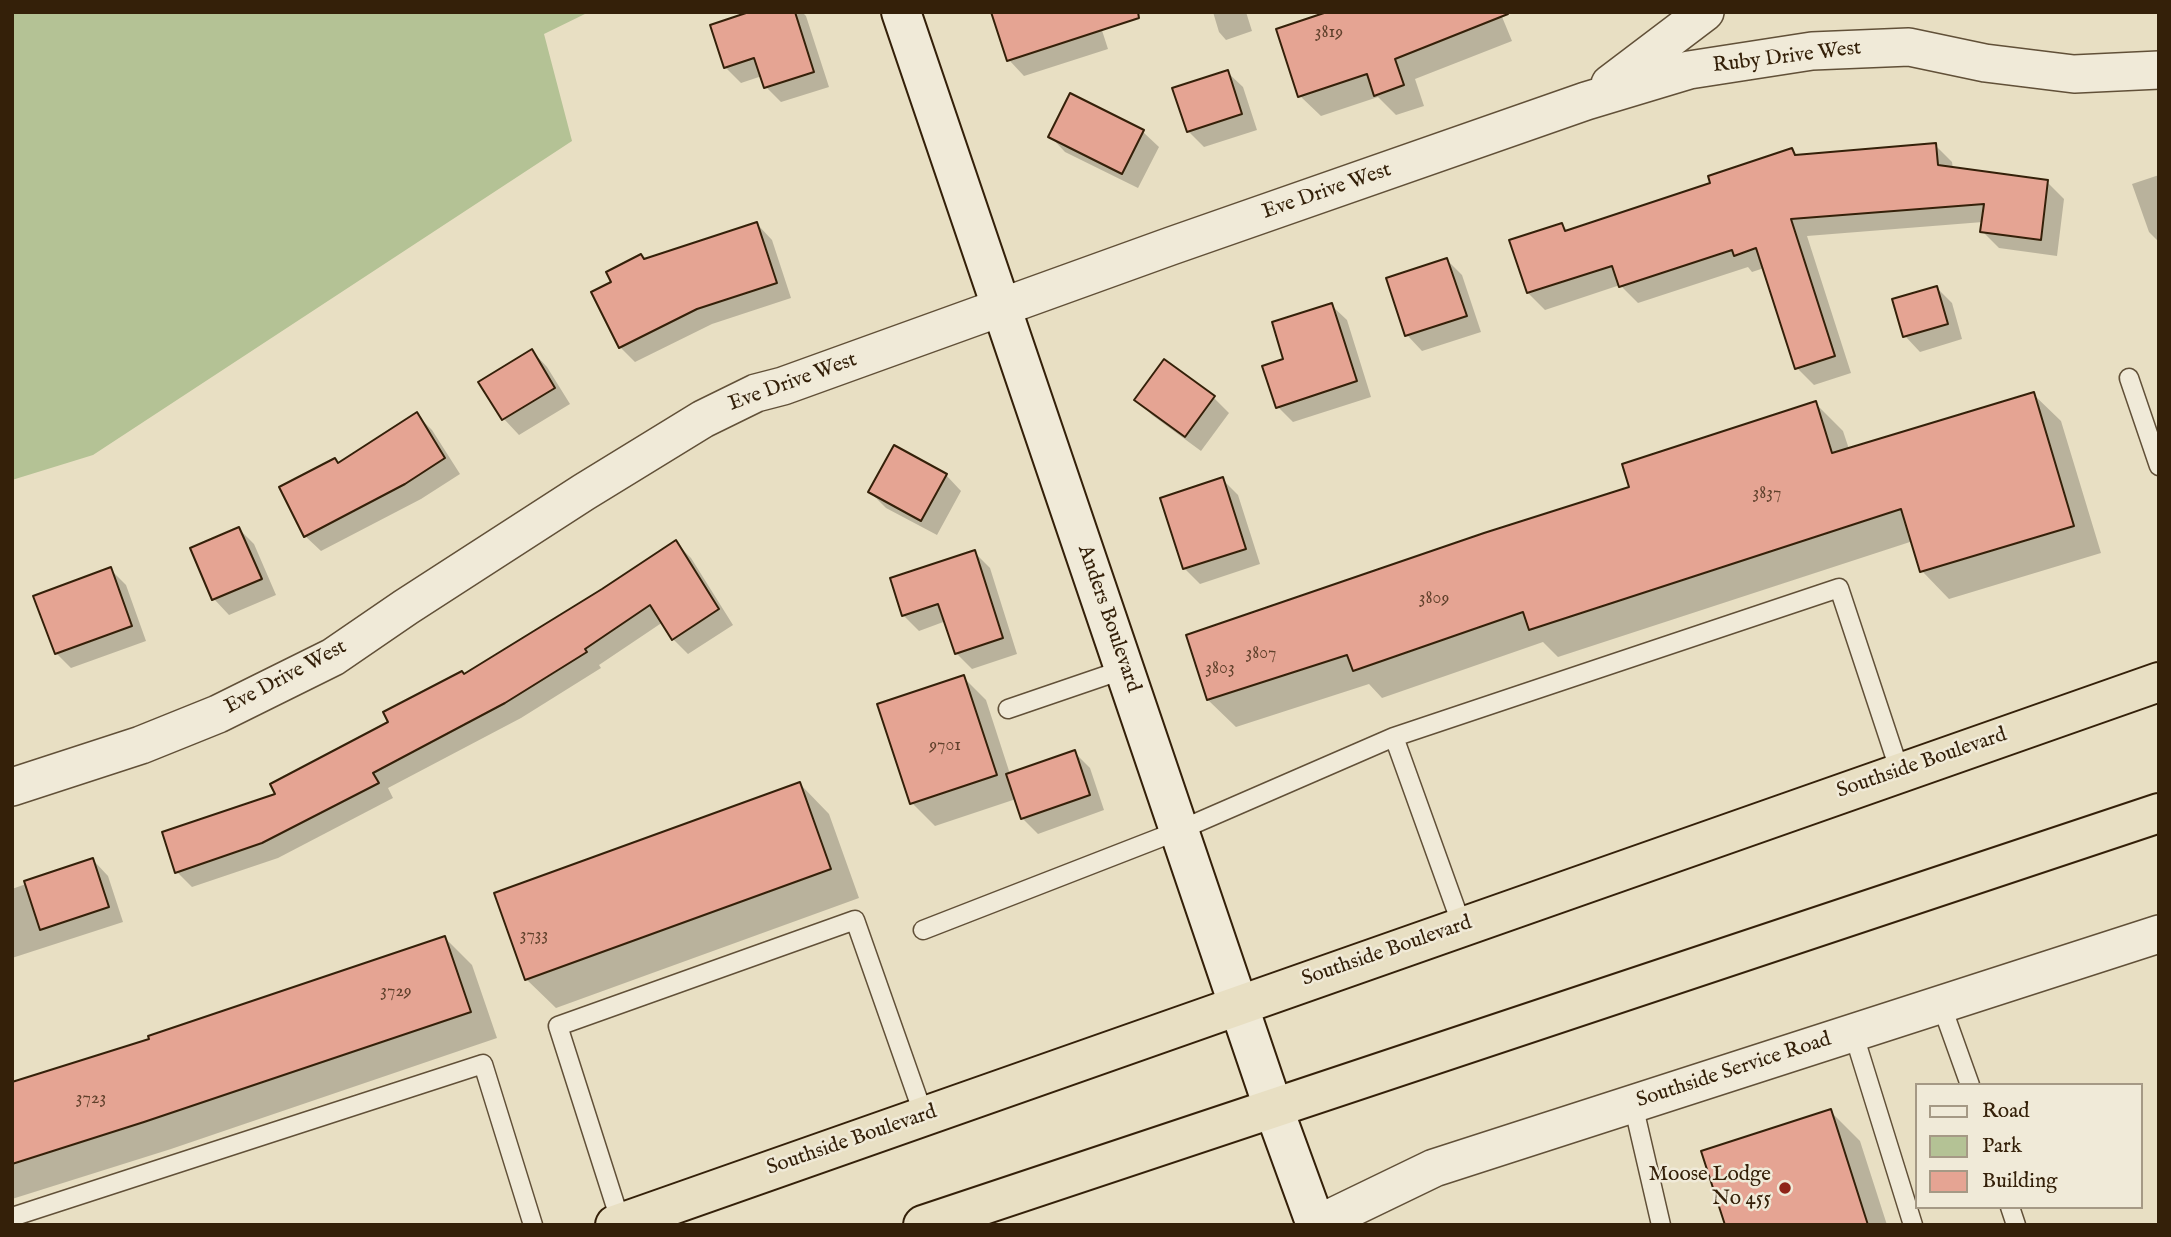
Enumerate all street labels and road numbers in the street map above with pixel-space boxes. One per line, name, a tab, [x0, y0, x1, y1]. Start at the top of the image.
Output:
street label: Ruby Drive West	[1711, 36, 1863, 80]
street label: Eve Drive West	[1259, 158, 1395, 226]
street label: Eve Drive West	[725, 348, 861, 418]
street label: Anders Boulevard	[1071, 542, 1145, 696]
street label: Eve Drive West	[221, 635, 351, 721]
street label: Southside Boulevard	[1834, 723, 2010, 805]
street label: Southside Boulevard	[1299, 911, 1475, 993]
street label: Southside Service Road	[1633, 1028, 1835, 1114]
street label: Southside Boulevard	[764, 1100, 940, 1182]

